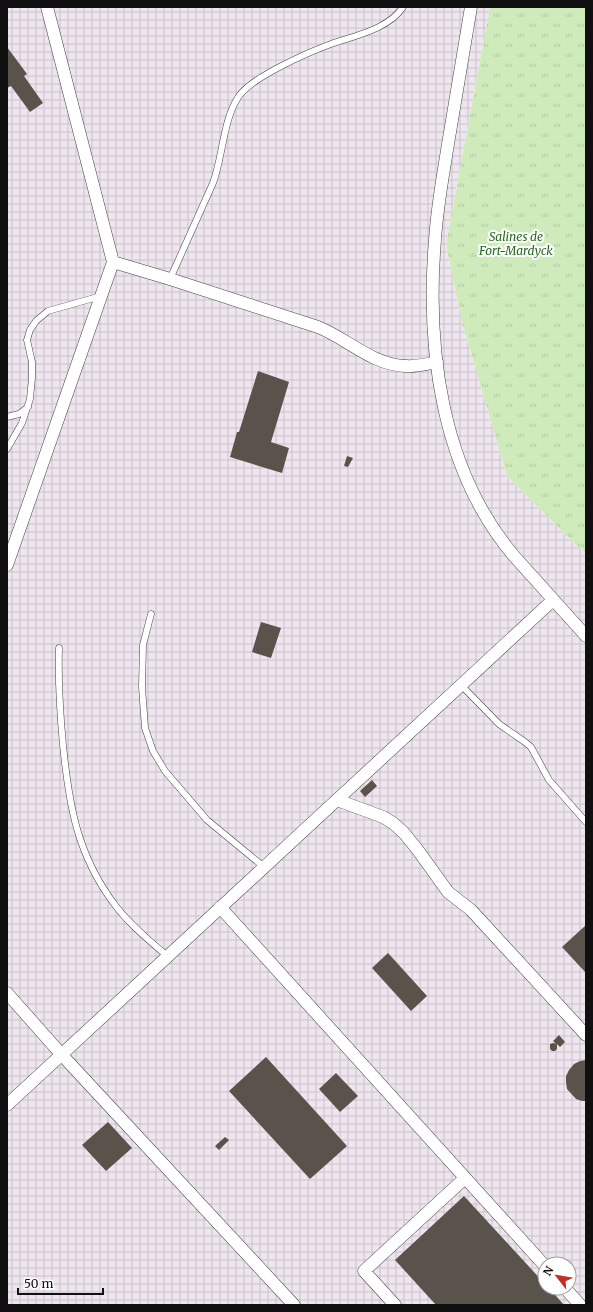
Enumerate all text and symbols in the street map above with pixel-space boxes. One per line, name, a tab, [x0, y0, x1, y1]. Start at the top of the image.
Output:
park label: Salines de Fort-Mardyck	[478, 229, 553, 258]
north arrow	[537, 1256, 577, 1296]
text: N	[540, 1263, 557, 1278]
scale bar	[18, 1270, 103, 1296]
text: 50 m	[24, 1276, 53, 1291]

